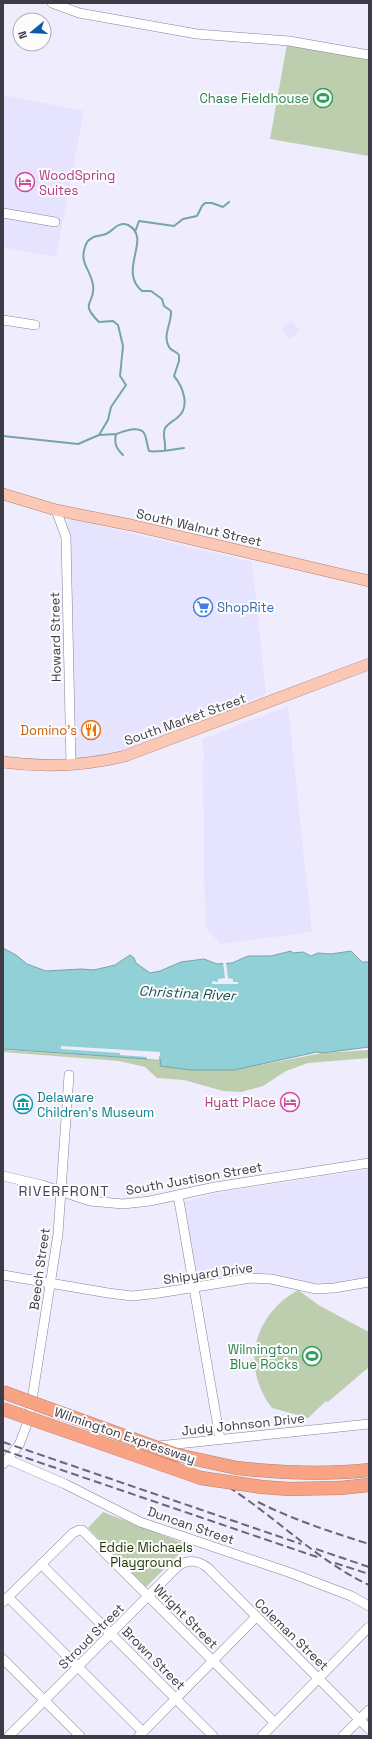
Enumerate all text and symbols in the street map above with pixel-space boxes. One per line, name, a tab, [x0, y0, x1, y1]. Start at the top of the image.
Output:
north arrow	[12, 12, 52, 52]
text: N	[15, 29, 30, 41]
sports icon: Chase Fieldhouse	[312, 87, 334, 109]
place label: Chase Fieldhouse	[199, 90, 309, 107]
place label: WoodSpring Suites	[39, 167, 115, 199]
hotel icon: WoodSpring Suites	[14, 171, 36, 193]
street label: South Walnut Street	[135, 505, 263, 550]
street label: Howard Street	[46, 592, 65, 682]
supermarket icon: ShopRite	[192, 596, 214, 618]
place label: ShopRite	[217, 599, 274, 616]
street label: South Market Street	[122, 690, 248, 749]
restaurant icon: Domino's	[80, 719, 102, 741]
place label: Domino's	[20, 722, 77, 739]
water label: Christina River	[138, 981, 237, 1005]
place label: Delaware Children's Museum	[37, 1089, 154, 1121]
hotel icon: Hyatt Place	[279, 1091, 301, 1113]
museum icon: Delaware Children's Museum	[12, 1093, 34, 1115]
place label: Hyatt Place	[205, 1094, 276, 1111]
street label: South Justison Street	[124, 1158, 264, 1199]
district label: RIVERFRONT	[19, 1182, 109, 1200]
street label: Beech Street	[25, 1227, 54, 1311]
street label: Shipyard Drive	[162, 1259, 254, 1288]
place label: Wilmington Blue Rocks	[228, 1341, 298, 1373]
sports icon: Wilmington Blue Rocks	[301, 1345, 323, 1367]
street label: Wilmington Expressway	[52, 1403, 198, 1468]
street label: Judy Johnson Drive	[181, 1410, 305, 1439]
street label: Duncan Street	[145, 1503, 237, 1548]
park label: Eddie Michaels Playground	[99, 1539, 193, 1571]
street label: Wright Street	[150, 1580, 222, 1652]
street label: Coleman Street	[251, 1595, 332, 1674]
street label: Stroud Street	[55, 1600, 128, 1673]
street label: Brown Street	[118, 1623, 189, 1694]

